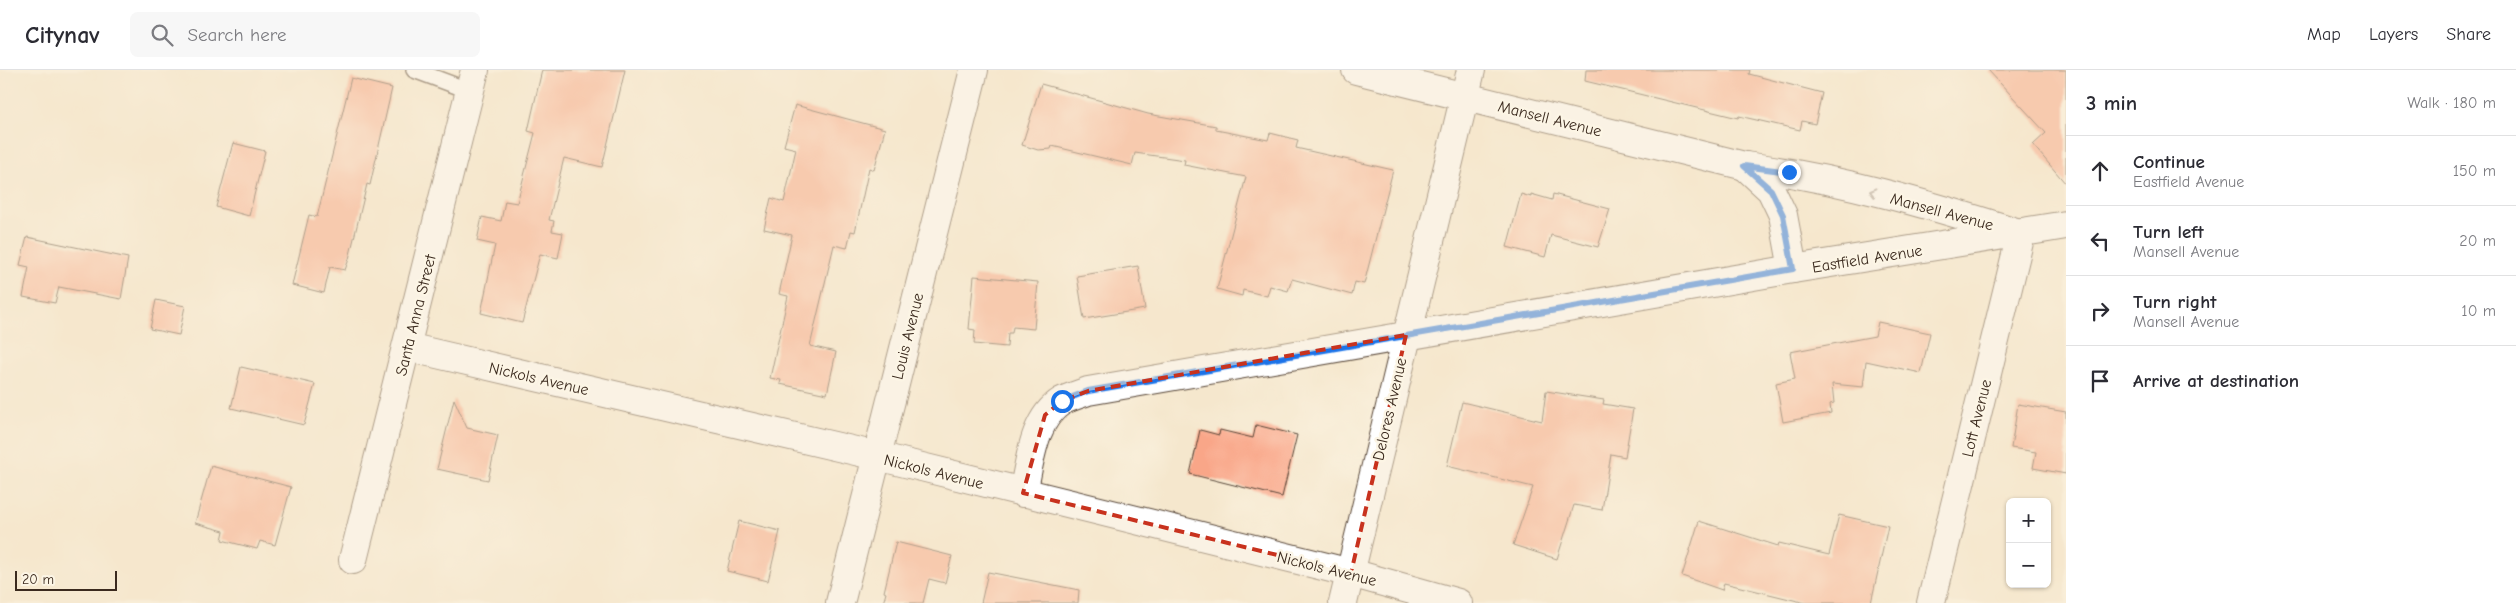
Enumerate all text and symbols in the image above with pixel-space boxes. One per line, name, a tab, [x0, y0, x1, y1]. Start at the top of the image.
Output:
search box	[130, 12, 480, 57]
text: Citynav	[25, 21, 100, 49]
icon: search	[148, 21, 176, 49]
text: Search here	[188, 24, 286, 46]
text: Map	[2307, 24, 2341, 45]
text: Layers	[2369, 24, 2418, 45]
text: Share	[2446, 24, 2491, 45]
text: 3 min	[2086, 91, 2137, 115]
text: Walk · 180 m	[2407, 94, 2496, 112]
street label: Mansell Avenue	[1496, 97, 1603, 141]
text: Continue	[2133, 151, 2205, 173]
icon: ahead	[2086, 157, 2114, 185]
route end	[1778, 161, 1801, 184]
text: 150 m	[2453, 162, 2496, 180]
text: Eastfield Avenue	[2133, 173, 2244, 191]
one-way arrow	[1868, 187, 1877, 198]
street label: Mansell Avenue	[1888, 190, 1995, 234]
text: Turn left	[2133, 221, 2204, 243]
icon: left	[2086, 227, 2114, 255]
text: 20 m	[2459, 232, 2496, 250]
street label: Eastfield Avenue	[1811, 241, 1924, 277]
text: Mansell Avenue	[2133, 243, 2239, 261]
street label: Santa Anna Street	[392, 252, 440, 378]
street label: Louis Avenue	[889, 291, 927, 381]
text: Turn right	[2133, 291, 2217, 313]
icon: right	[2086, 297, 2114, 325]
text: 10 m	[2461, 302, 2496, 320]
text: Mansell Avenue	[2133, 313, 2239, 331]
street label: Delores Avenue	[1369, 356, 1411, 462]
street label: Nickols Avenue	[487, 359, 590, 399]
icon: arrive	[2086, 367, 2114, 395]
text: Arrive at destination	[2133, 370, 2299, 392]
street label: Lott Avenue	[1959, 378, 1995, 459]
route start	[1051, 390, 1074, 413]
street label: Nickols Avenue	[882, 451, 985, 493]
map controls	[2006, 498, 2051, 588]
button: +	[2006, 498, 2051, 543]
button: −	[2006, 543, 2051, 588]
street label: Nickols Avenue	[1275, 548, 1378, 590]
scale bar	[15, 568, 118, 591]
text: 20 m	[22, 571, 54, 588]

